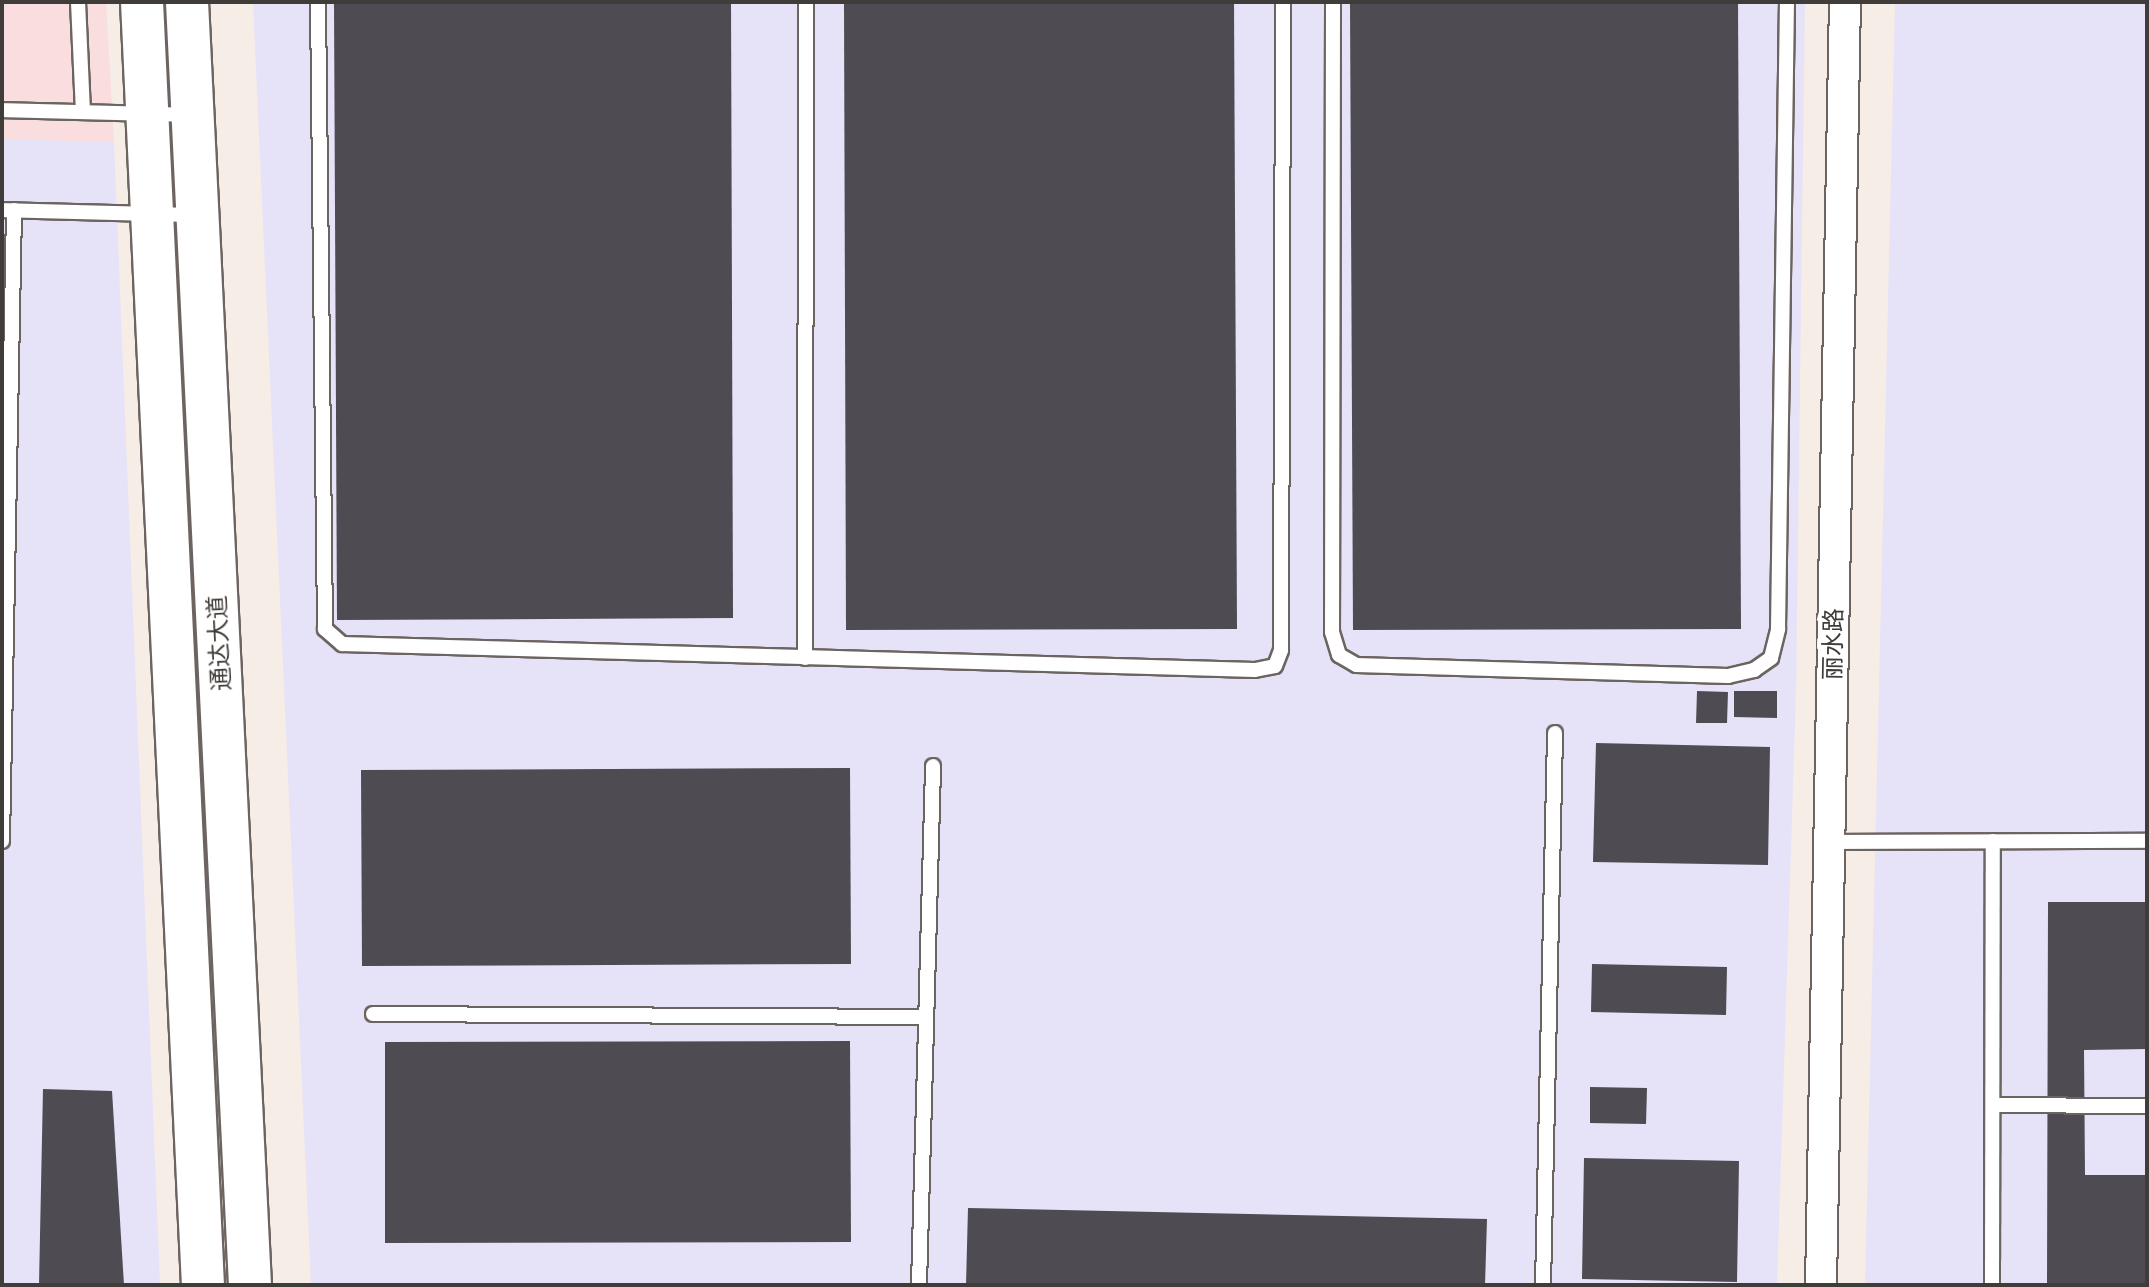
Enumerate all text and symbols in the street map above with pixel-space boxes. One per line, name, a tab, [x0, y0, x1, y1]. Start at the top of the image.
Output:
street label: 通达大道	[202, 594, 236, 692]
street label: 丽水路	[1818, 608, 1848, 680]

